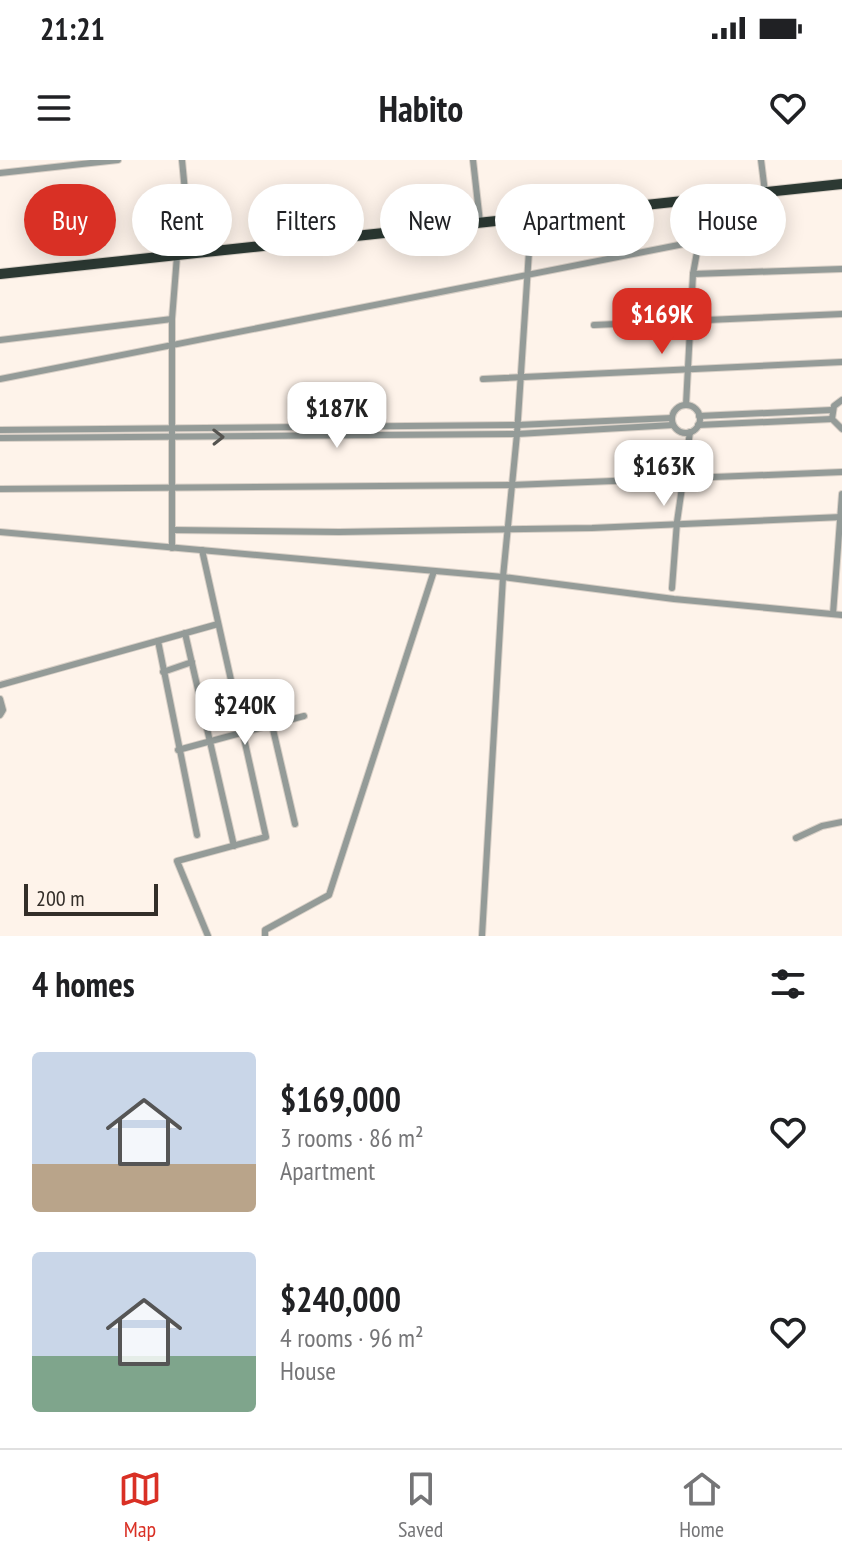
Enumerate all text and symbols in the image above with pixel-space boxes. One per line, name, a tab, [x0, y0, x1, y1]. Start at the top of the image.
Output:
text: 21:21	[40, 9, 105, 48]
text: Habito	[379, 85, 463, 132]
icon: menu	[32, 86, 76, 130]
icon: heart	[766, 86, 810, 130]
chip: Buy	[24, 184, 116, 256]
chip: Rent	[132, 184, 232, 256]
chip: Filters	[248, 184, 364, 256]
chip: New	[380, 184, 479, 256]
chip: Apartment	[495, 184, 654, 256]
chip: House	[670, 184, 786, 256]
pin: $169K	[606, 288, 718, 356]
text: $169K	[630, 297, 694, 330]
pin: $187K	[281, 382, 393, 450]
text: $187K	[305, 391, 369, 424]
one-way arrow	[212, 428, 225, 446]
pin: $163K	[608, 440, 720, 508]
text: $163K	[632, 449, 696, 482]
pin: $240K	[189, 679, 301, 747]
text: $240K	[213, 688, 277, 721]
scale bar	[24, 880, 158, 916]
text: 200 m	[36, 884, 85, 912]
text: 4 homes	[32, 962, 135, 1006]
icon: filters	[766, 962, 810, 1006]
text: $169,000	[280, 1077, 401, 1121]
icon: home	[96, 1084, 192, 1180]
icon: heart	[766, 1110, 810, 1154]
text: 3 rooms · 86 m²	[280, 1121, 424, 1154]
text: Apartment	[280, 1154, 375, 1187]
text: $240,000	[280, 1277, 401, 1321]
icon: home	[96, 1284, 192, 1380]
icon: heart	[766, 1310, 810, 1354]
text: 4 rooms · 96 m²	[280, 1321, 424, 1354]
text: House	[280, 1354, 336, 1387]
tab: Map	[118, 1467, 162, 1543]
tab: Saved	[398, 1467, 443, 1543]
tab: Home	[679, 1467, 724, 1543]

